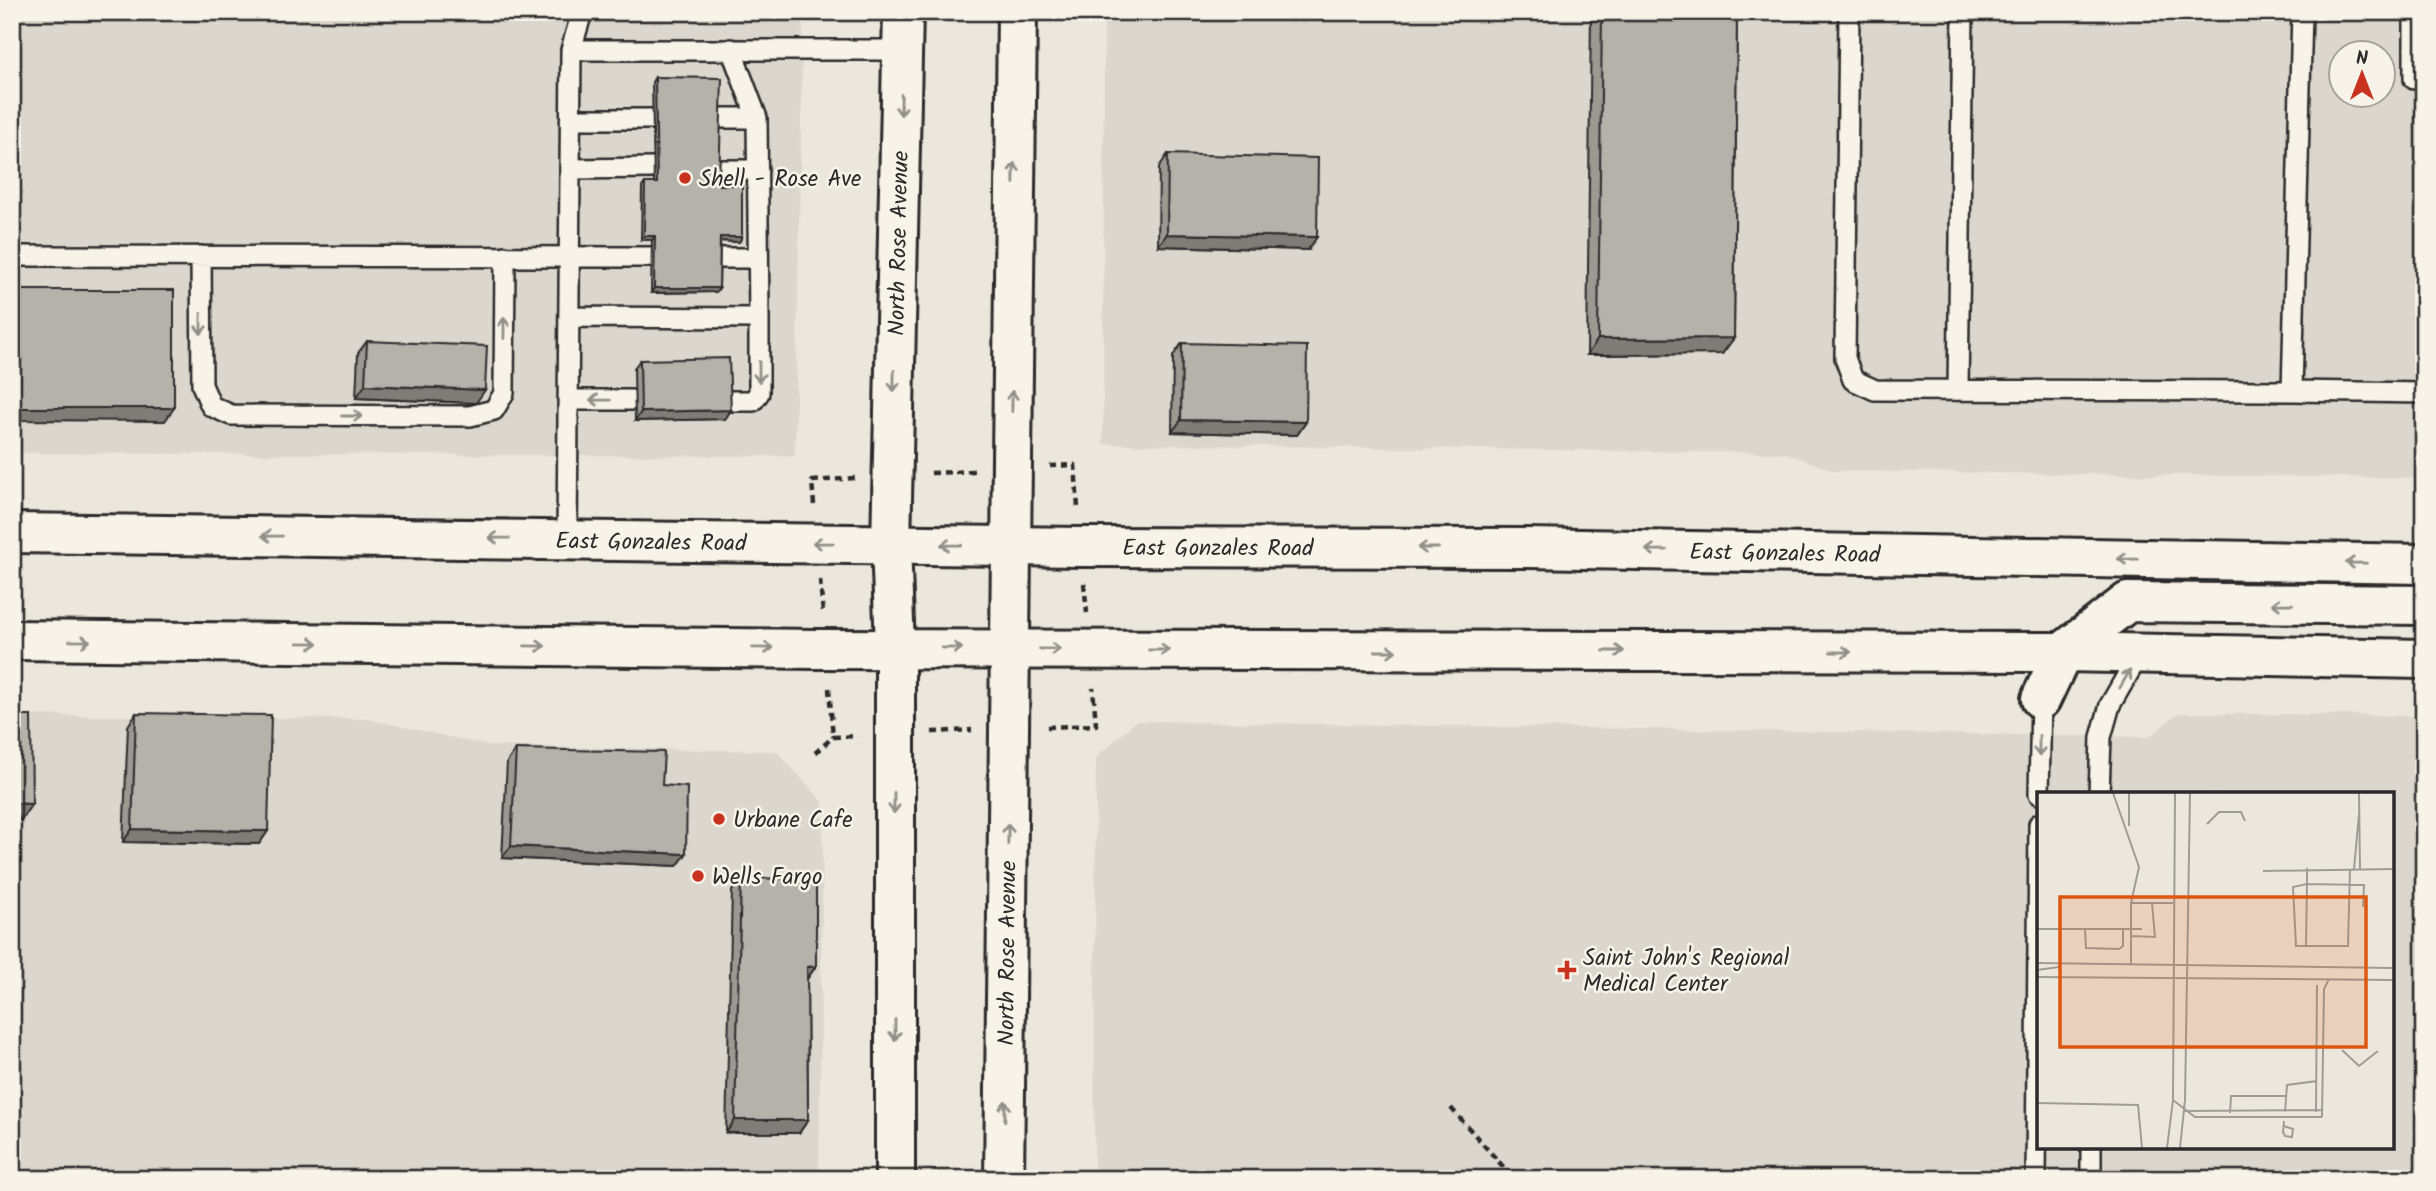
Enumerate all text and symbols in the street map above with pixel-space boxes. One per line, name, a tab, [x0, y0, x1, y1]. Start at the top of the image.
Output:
north arrow	[2328, 38, 2398, 108]
text: N	[2356, 44, 2368, 74]
one-way arrow	[894, 93, 908, 116]
street label: North Rose Avenue	[880, 150, 920, 336]
place label: Shell - Rose Ave	[699, 162, 861, 198]
one-way arrow	[1007, 162, 1021, 185]
marker: Shell - Rose Ave	[677, 170, 693, 186]
one-way arrow	[195, 312, 208, 335]
one-way arrow	[498, 317, 511, 340]
one-way arrow	[752, 360, 766, 383]
one-way arrow	[887, 370, 901, 393]
one-way arrow	[1005, 389, 1019, 412]
one-way arrow	[589, 393, 612, 407]
one-way arrow	[341, 409, 364, 422]
street label: East Gonzales Road	[555, 524, 747, 563]
one-way arrow	[260, 529, 283, 543]
one-way arrow	[488, 531, 511, 545]
street label: East Gonzales Road	[1122, 531, 1314, 568]
street label: East Gonzales Road	[1689, 535, 1881, 574]
one-way arrow	[811, 536, 834, 550]
one-way arrow	[939, 538, 962, 552]
one-way arrow	[1417, 541, 1440, 555]
one-way arrow	[1644, 544, 1667, 557]
one-way arrow	[2117, 552, 2140, 566]
one-way arrow	[2344, 556, 2367, 570]
one-way arrow	[2271, 597, 2294, 611]
one-way arrow	[69, 634, 92, 648]
one-way arrow	[296, 637, 319, 650]
one-way arrow	[524, 639, 547, 653]
one-way arrow	[751, 641, 774, 655]
one-way arrow	[941, 641, 964, 655]
one-way arrow	[1038, 643, 1061, 656]
one-way arrow	[1147, 643, 1170, 657]
one-way arrow	[1374, 644, 1397, 658]
one-way arrow	[1602, 644, 1625, 658]
one-way arrow	[1829, 645, 1852, 659]
one-way arrow	[2118, 670, 2132, 690]
one-way arrow	[2032, 735, 2046, 758]
one-way arrow	[887, 791, 901, 814]
inset map	[2037, 792, 2394, 1149]
place label: Urbane Cafe	[733, 803, 853, 839]
marker: Urbane Cafe	[711, 811, 727, 827]
one-way arrow	[1001, 823, 1015, 846]
place label: Wells Fargo	[712, 860, 822, 896]
street label: North Rose Avenue	[989, 860, 1028, 1046]
marker: Wells Fargo	[690, 868, 706, 884]
place label: Saint John's Regional Medical Center	[1583, 941, 1790, 1003]
marker: Saint John's Regional Medical Center	[1557, 960, 1577, 980]
one-way arrow	[888, 1018, 902, 1041]
one-way arrow	[998, 1099, 1011, 1122]

